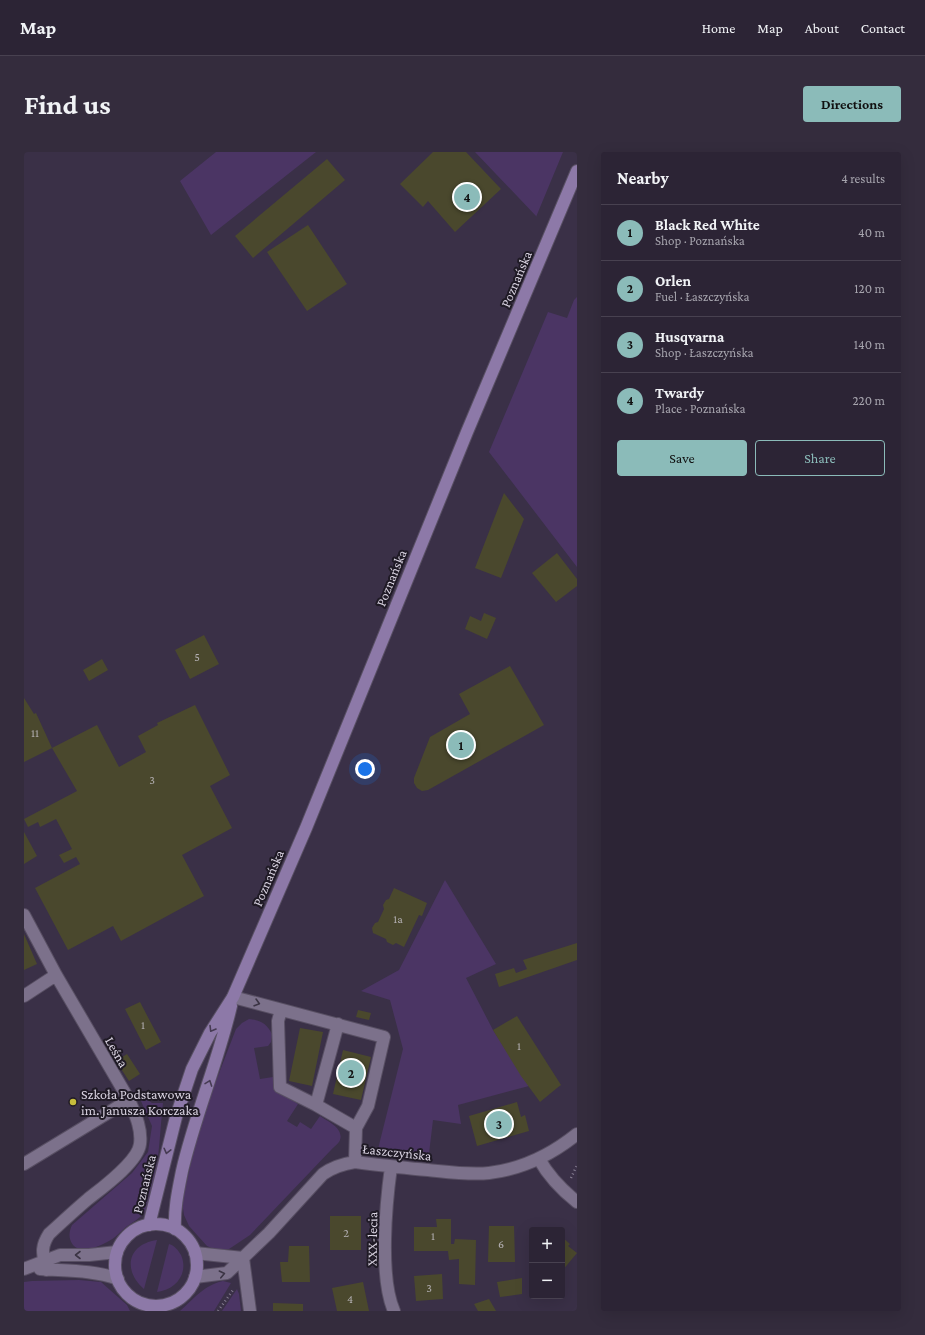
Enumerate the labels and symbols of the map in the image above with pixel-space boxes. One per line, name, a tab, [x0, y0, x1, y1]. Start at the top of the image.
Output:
pin: 4	[454, 182, 480, 212]
street label: Poznańska	[497, 248, 535, 310]
street label: Poznańska	[372, 547, 410, 609]
house number: 5	[194, 650, 200, 664]
house number: 11	[31, 726, 39, 740]
pin: 1	[448, 730, 474, 760]
your location	[355, 759, 375, 779]
house number: 3	[149, 773, 155, 787]
street label: Poznańska	[249, 847, 287, 909]
house number: 1a	[393, 912, 403, 926]
one-way arrow	[254, 999, 260, 1007]
house number: 1	[141, 1018, 145, 1032]
one-way arrow	[210, 1025, 217, 1032]
street label: Leśna	[102, 1034, 132, 1071]
house number: 1	[517, 1039, 521, 1053]
pin: 2	[338, 1058, 364, 1088]
one-way arrow	[204, 1079, 212, 1086]
place label: Szkoła Podstawowa im. Janusza Korczaka	[81, 1086, 199, 1118]
marker: Szkoła Podstawowa im. Janusza Korczaka	[68, 1097, 78, 1107]
pin: 3	[486, 1109, 512, 1139]
street label: Łaszczyńska	[362, 1140, 433, 1164]
one-way arrow	[164, 1148, 172, 1154]
street label: Poznańska	[129, 1153, 159, 1215]
street label: XXX-lecia	[364, 1211, 380, 1266]
house number: 2	[343, 1226, 349, 1240]
house number: 1	[431, 1229, 435, 1243]
house number: 6	[498, 1237, 504, 1251]
one-way arrow	[75, 1251, 81, 1259]
one-way arrow	[219, 1270, 225, 1278]
house number: 3	[426, 1281, 432, 1295]
house number: 4	[347, 1292, 353, 1306]

